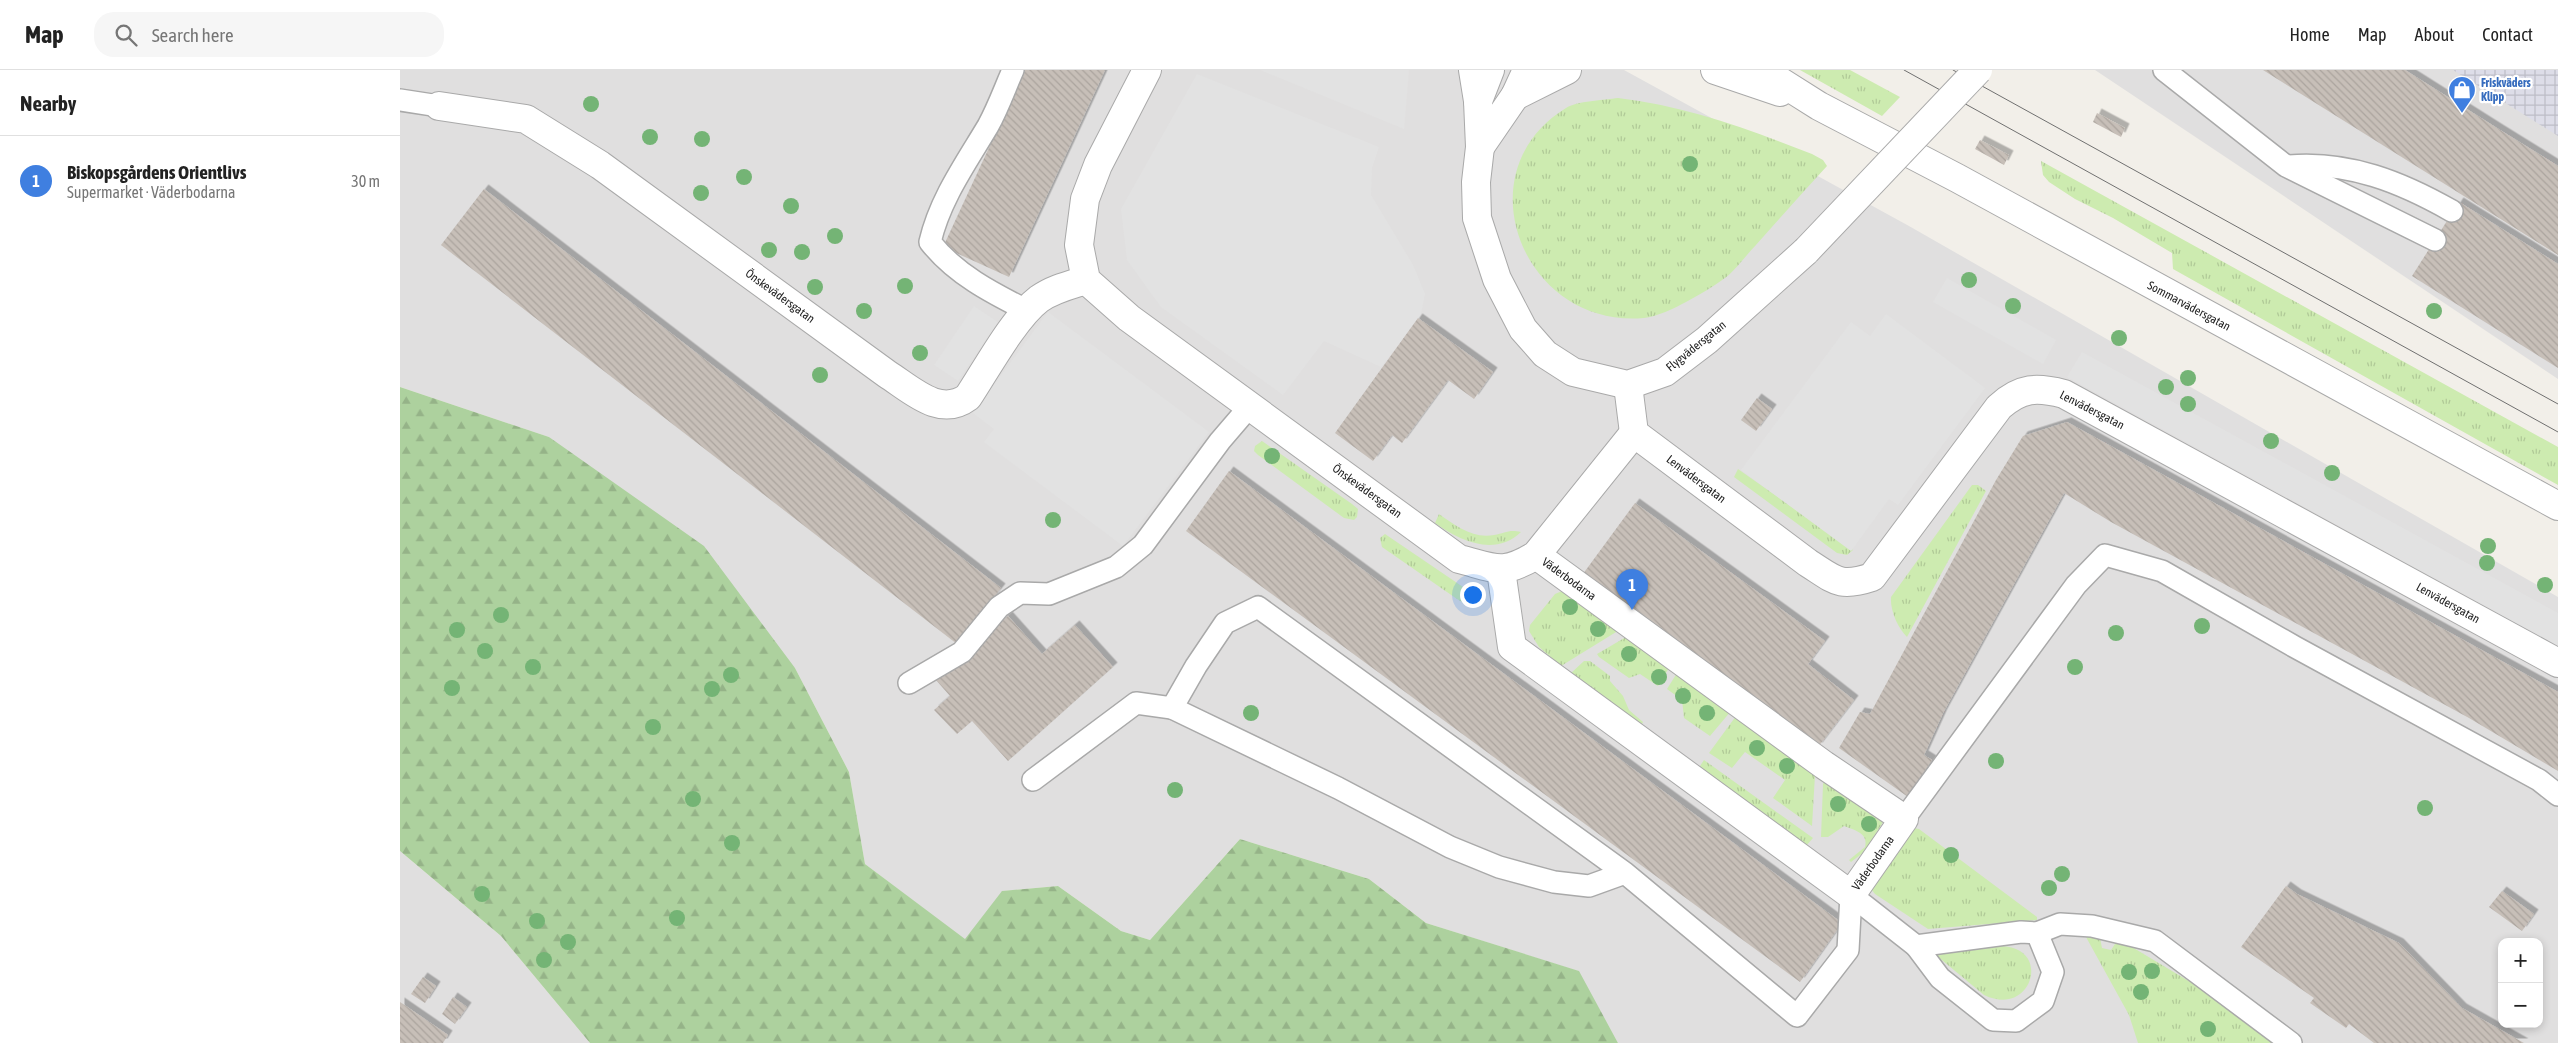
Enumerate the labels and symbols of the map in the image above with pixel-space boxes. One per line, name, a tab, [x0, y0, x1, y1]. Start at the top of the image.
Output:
shop icon: Friskväders Klipp	[2447, 75, 2477, 114]
place label: Friskväders Klipp	[2481, 76, 2531, 104]
street label: Önskevädersgatan	[743, 266, 817, 326]
street label: Sommarvädersgatan	[2145, 278, 2233, 334]
street label: Flygvädersgatan	[1663, 318, 1729, 374]
street label: Lenvädersgatan	[2057, 388, 2127, 432]
street label: Lenvädersgatan	[1664, 452, 1728, 506]
street label: Önskevädersgatan	[1330, 461, 1404, 521]
street label: Väderbodarna	[1539, 555, 1599, 603]
pin: 1	[1616, 569, 1648, 610]
street label: Lenvädersgatan	[2414, 580, 2482, 626]
your location	[1460, 582, 1486, 608]
street label: Väderbodarna	[1849, 833, 1897, 893]

